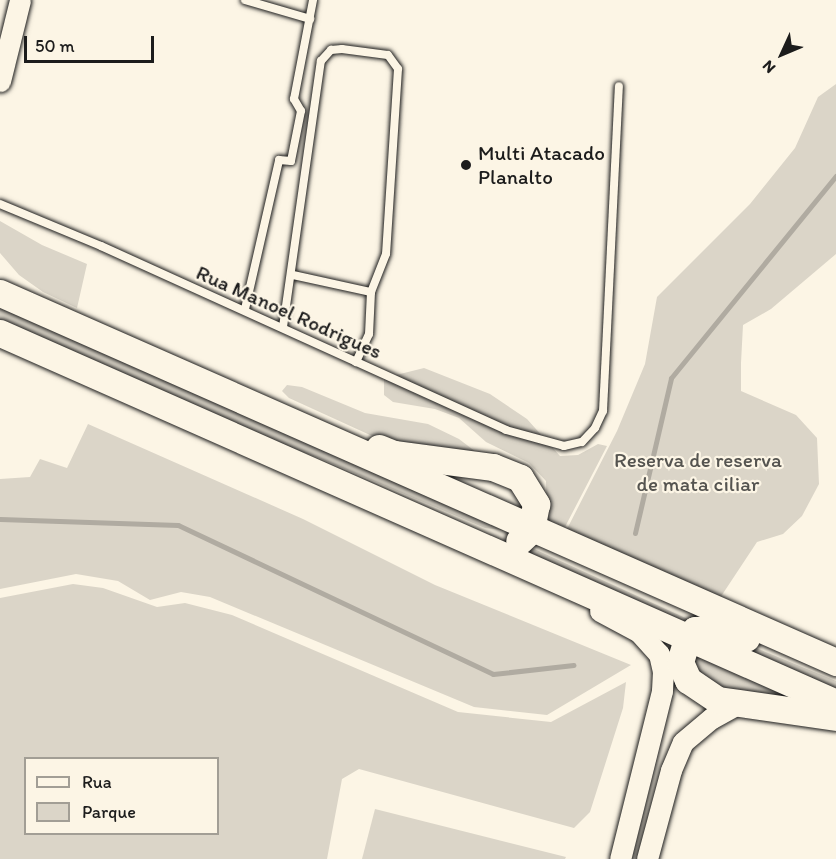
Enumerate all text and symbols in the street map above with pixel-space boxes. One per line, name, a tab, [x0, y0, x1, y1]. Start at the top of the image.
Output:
scale bar	[27, 24, 158, 62]
north arrow	[752, 24, 812, 84]
text: 50 m	[35, 35, 75, 57]
text: N	[758, 56, 779, 77]
place label: Multi Atacado Planalto	[478, 140, 604, 190]
marker: Multi Atacado Planalto	[459, 158, 473, 172]
street label: Rua Manoel Rodrigues	[192, 260, 386, 364]
park label: Reserva de reserva de mata ciliar	[614, 447, 782, 497]
legend	[24, 757, 219, 835]
text: Rua	[82, 771, 112, 793]
text: Parque	[82, 801, 136, 823]

